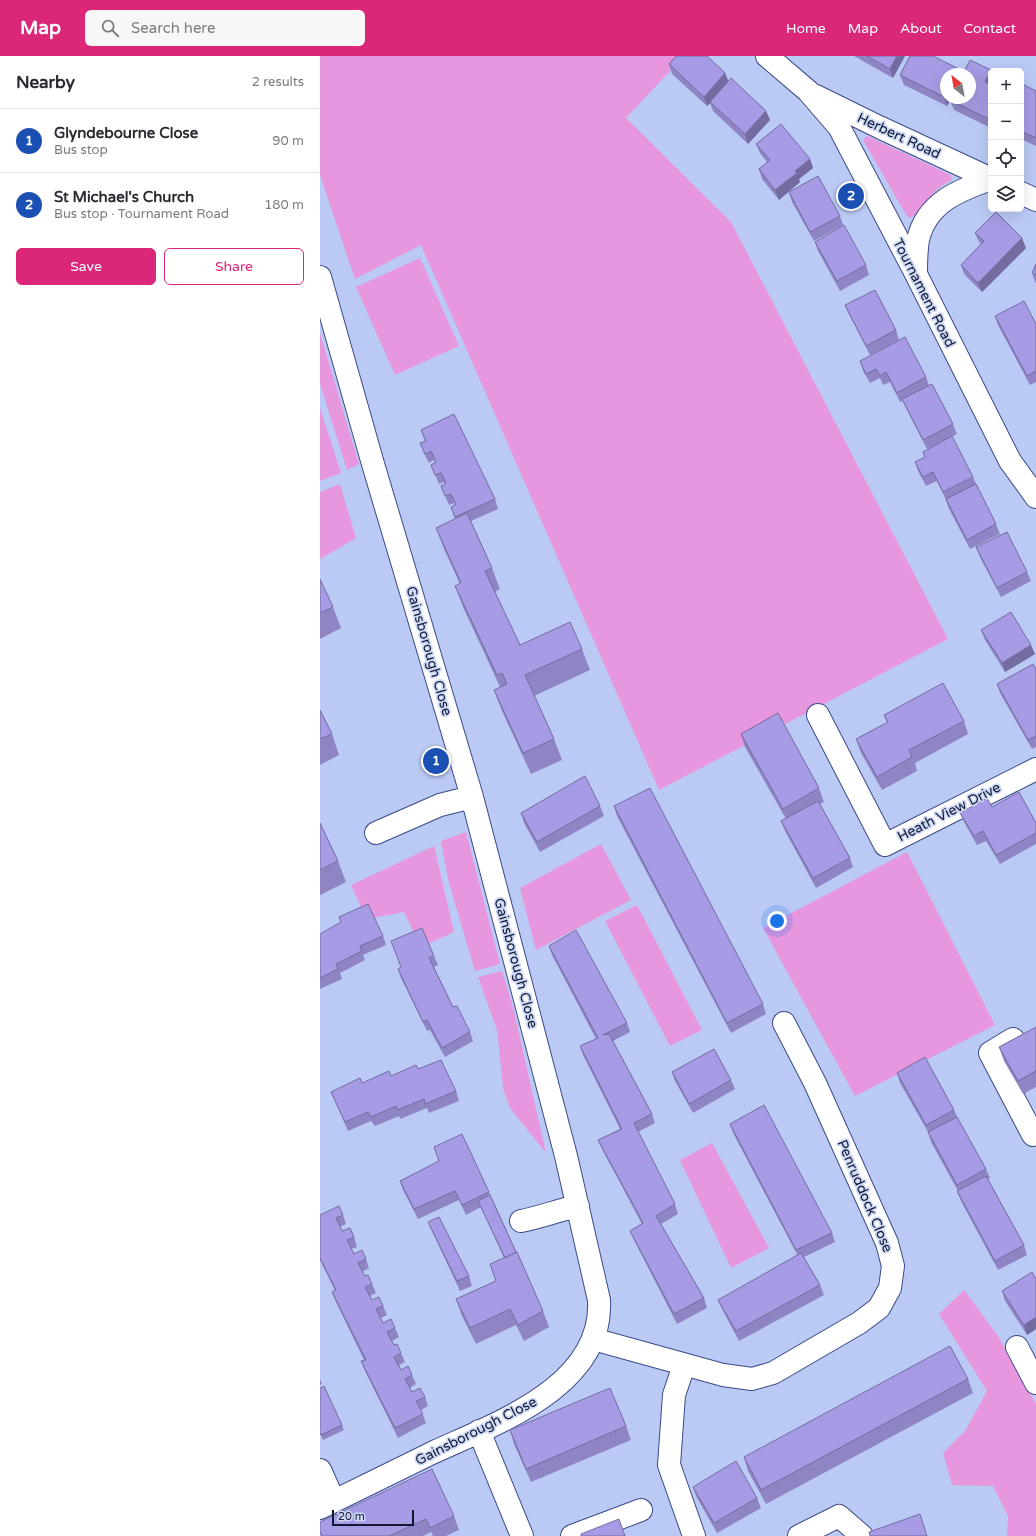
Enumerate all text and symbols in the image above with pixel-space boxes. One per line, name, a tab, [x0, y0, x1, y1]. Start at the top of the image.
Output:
search box	[85, 10, 365, 46]
text: Map	[20, 17, 61, 39]
icon: search	[99, 17, 121, 39]
text: Search here	[131, 19, 215, 37]
text: Home	[786, 20, 826, 37]
text: Map	[848, 20, 878, 37]
text: About	[900, 20, 942, 37]
text: Contact	[964, 20, 1016, 37]
north arrow	[940, 68, 976, 104]
map controls	[988, 68, 1024, 212]
button: +	[988, 68, 1024, 104]
text: Nearby	[16, 72, 75, 93]
text: 2 results	[252, 74, 304, 90]
button: −	[988, 104, 1024, 140]
street label: Herbert Road	[855, 109, 943, 163]
text: Glyndebourne Close	[54, 124, 198, 142]
text: 1	[25, 133, 33, 149]
text: 90 m	[272, 133, 304, 149]
button: locate	[988, 140, 1024, 176]
text: Bus stop	[54, 142, 108, 158]
button: layers	[988, 176, 1024, 212]
pin: 2	[838, 181, 864, 211]
text: St Michael's Church	[54, 188, 194, 206]
text: 2	[25, 197, 33, 213]
text: 180 m	[264, 197, 304, 213]
text: Bus stop · Tournament Road	[54, 206, 229, 222]
street label: Tournament Road	[889, 236, 959, 350]
button: Save	[16, 248, 156, 285]
button: Share	[164, 248, 304, 285]
street label: Gainsborough Close	[402, 584, 456, 718]
pin: 1	[423, 746, 449, 776]
street label: Heath View Drive	[895, 779, 1004, 845]
street label: Gainsborough Close	[490, 896, 542, 1030]
your location	[767, 911, 787, 931]
street label: Penruddock Close	[834, 1137, 896, 1255]
street label: Gainsborough Close	[412, 1393, 540, 1469]
scale bar	[332, 1508, 414, 1527]
text: 20 m	[338, 1510, 365, 1523]

